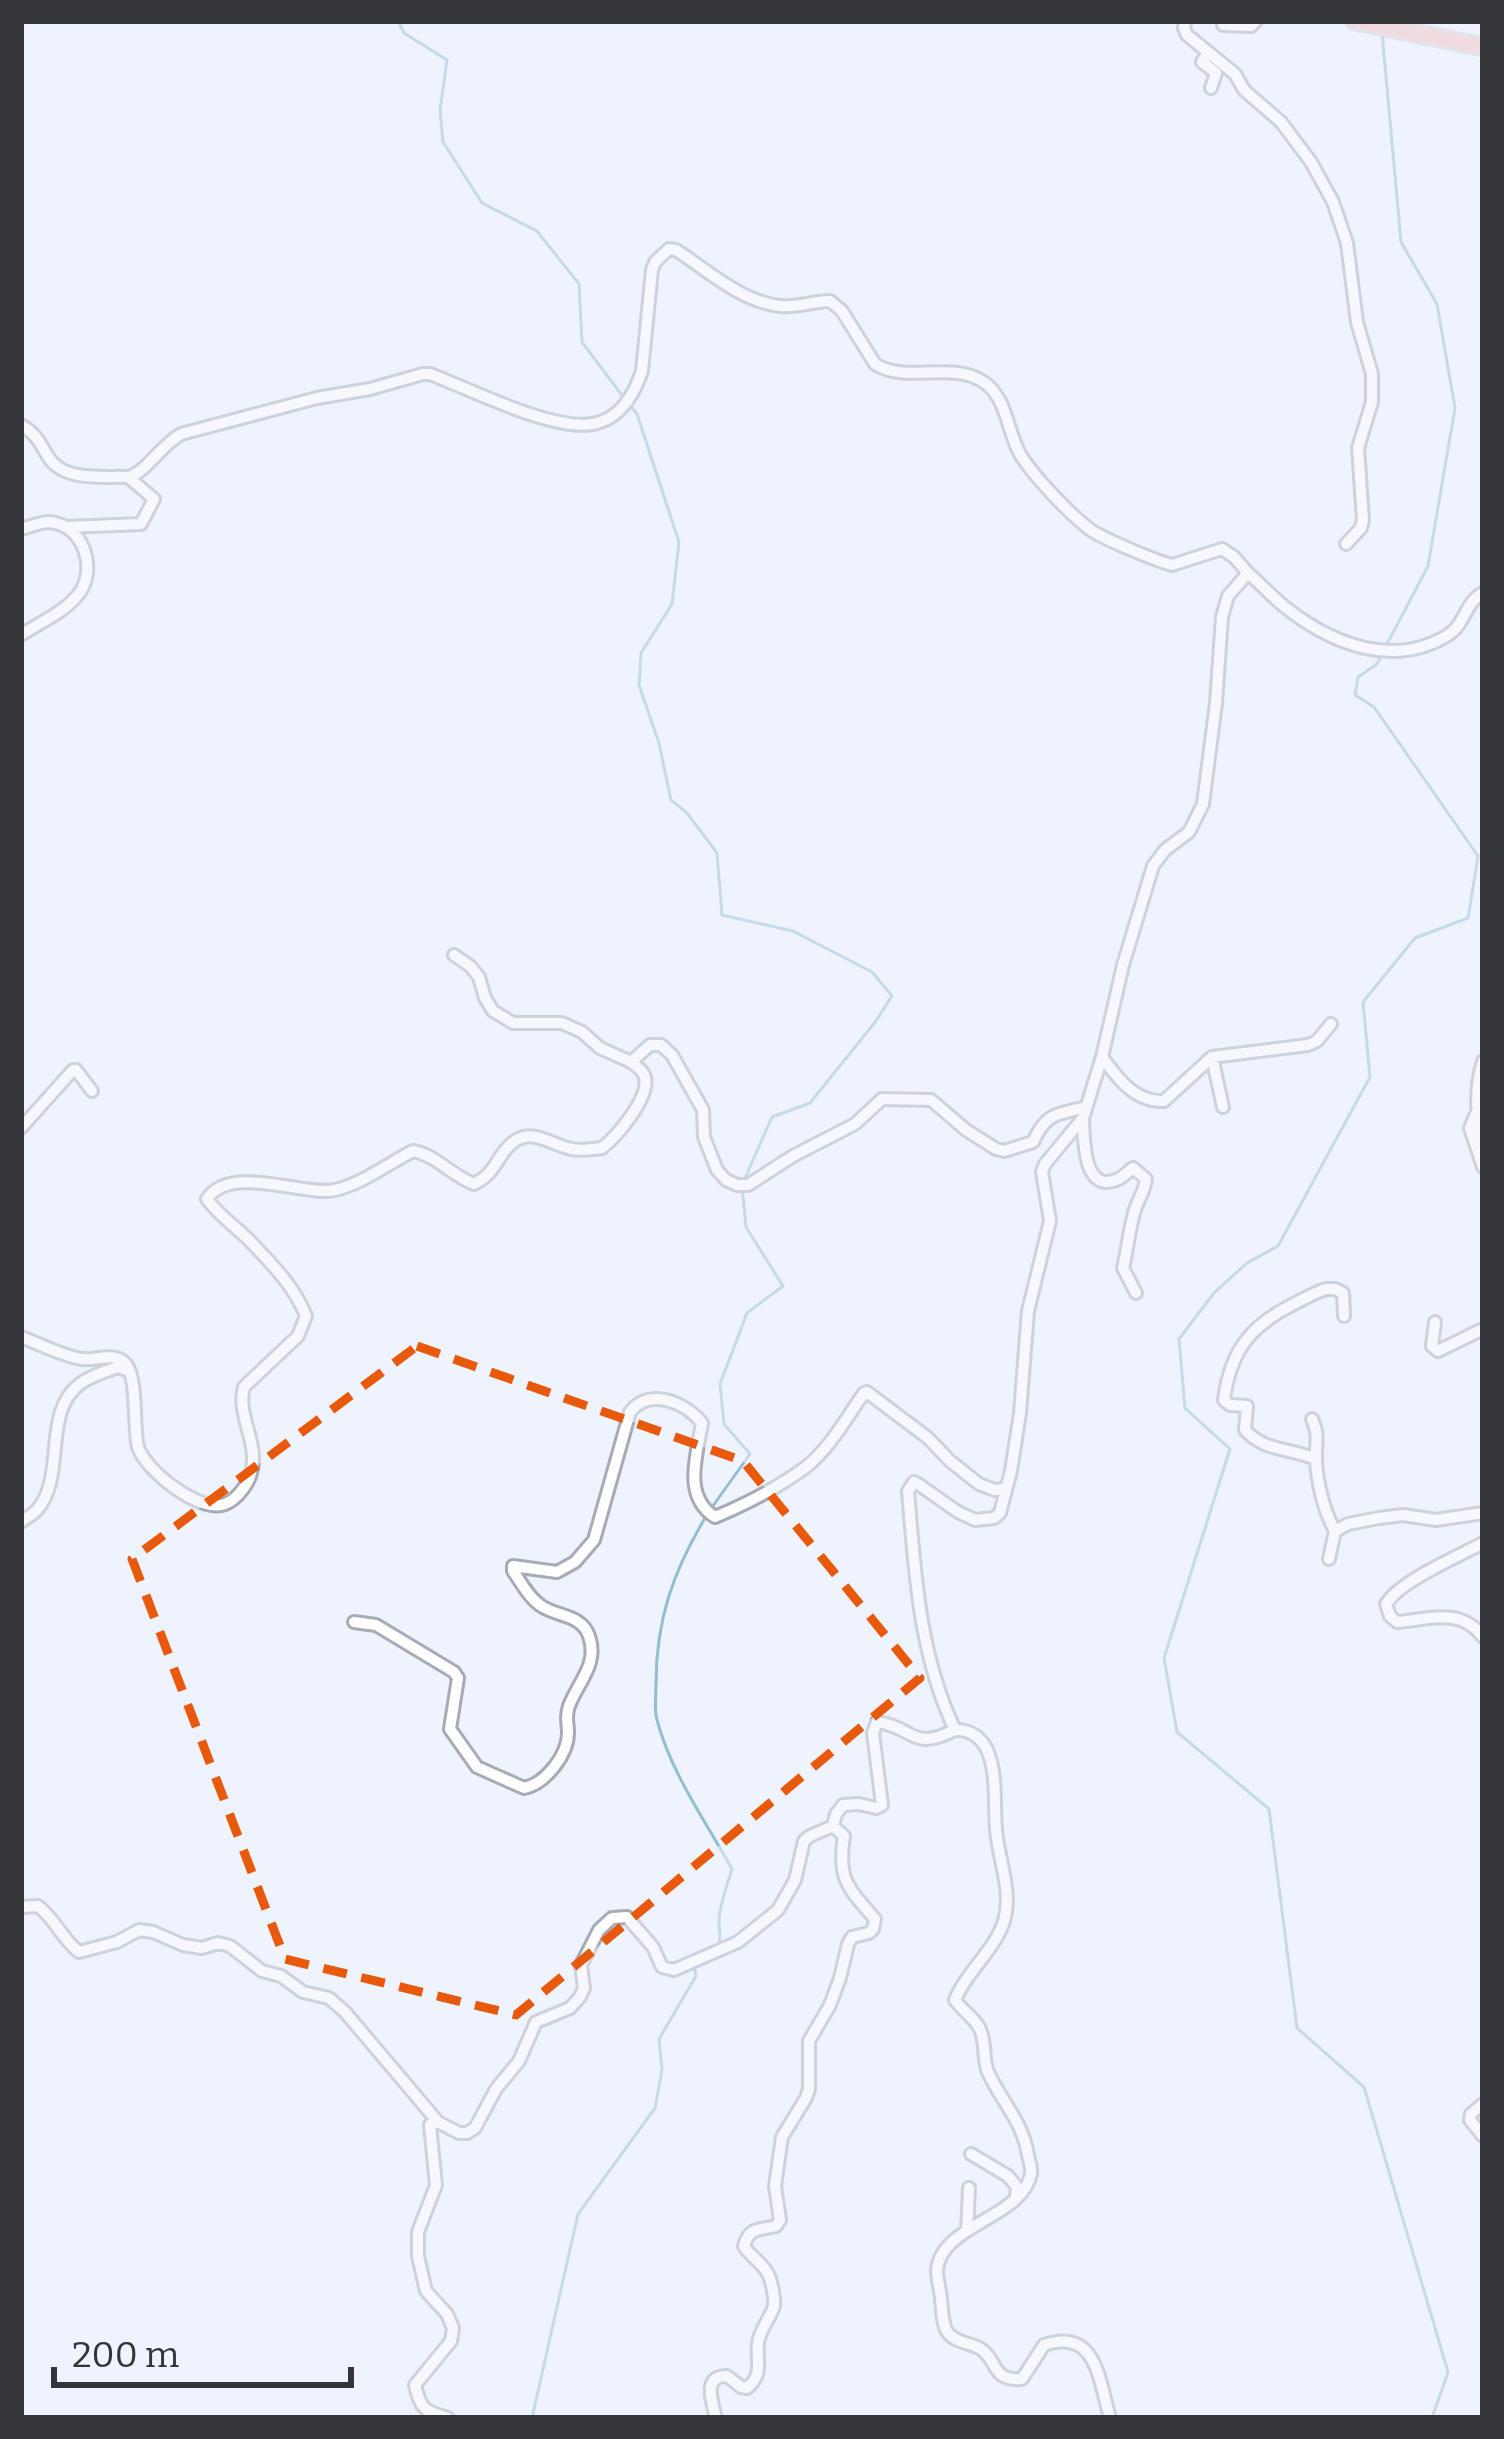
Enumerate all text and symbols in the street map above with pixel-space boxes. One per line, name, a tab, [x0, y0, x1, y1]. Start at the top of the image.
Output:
scale bar	[54, 2313, 351, 2387]
text: 200 m	[72, 2333, 179, 2377]

